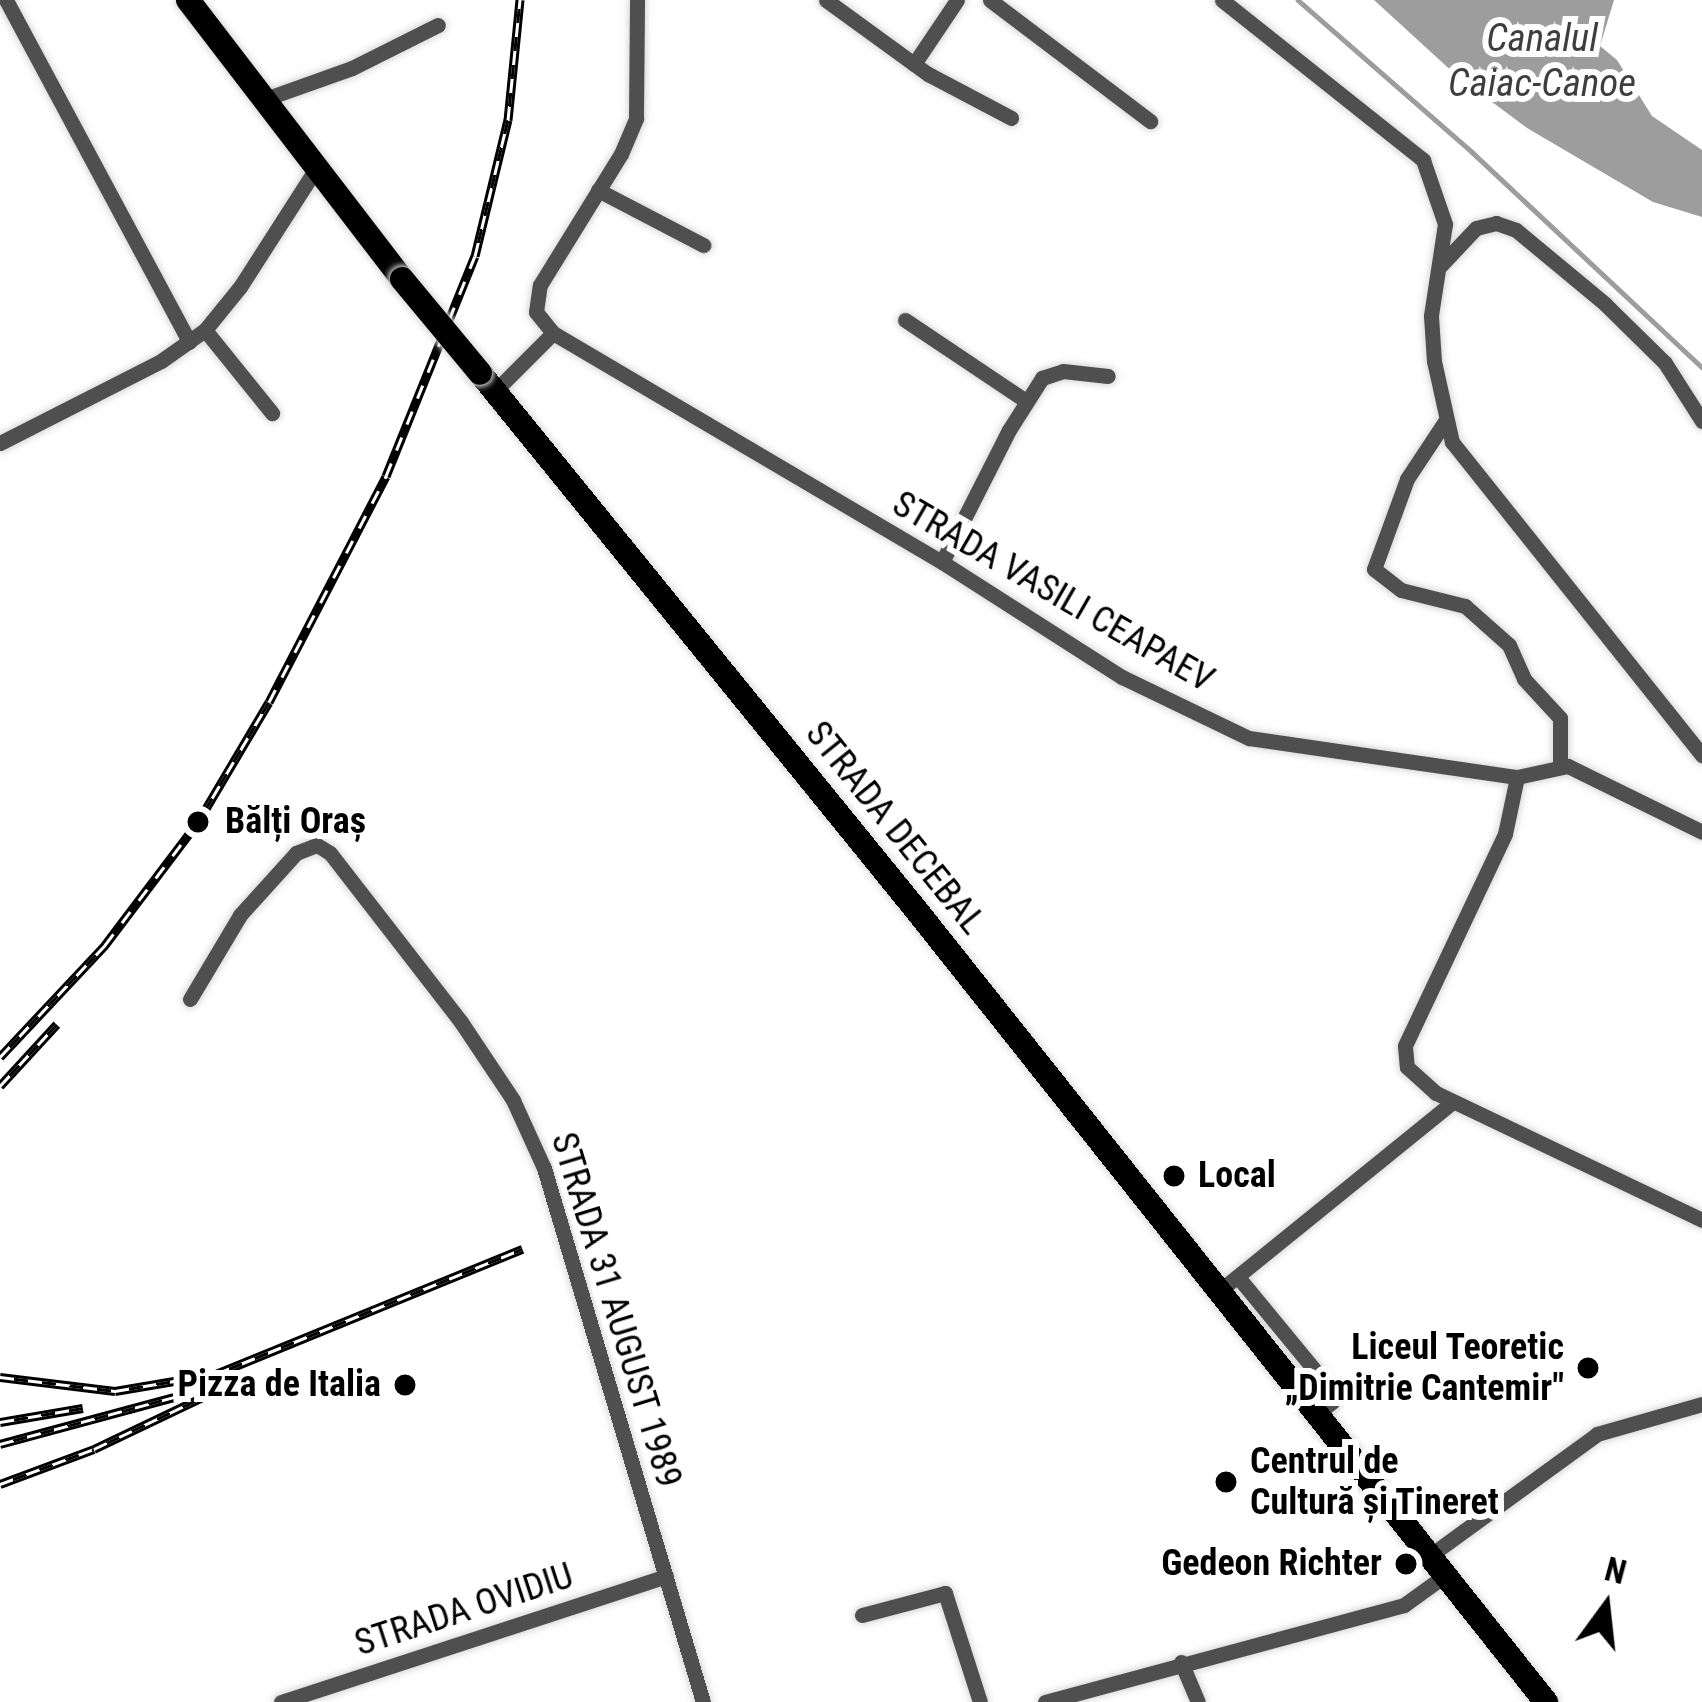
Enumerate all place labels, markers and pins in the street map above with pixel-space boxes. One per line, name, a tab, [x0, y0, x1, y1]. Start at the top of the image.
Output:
place label: Bălți Oraș	[225, 800, 366, 844]
marker: Bălți Oraș	[182, 806, 214, 838]
place label: Local	[1198, 1154, 1276, 1198]
marker: Local	[1161, 1163, 1187, 1189]
place label: Liceul Teoretic „Dimitrie Cantemir"	[1284, 1325, 1564, 1410]
marker: Liceul Teoretic „Dimitrie Cantemir"	[1575, 1355, 1601, 1381]
place label: Pizza de Italia	[177, 1363, 381, 1407]
marker: Pizza de Italia	[392, 1372, 418, 1398]
place label: Centrul de Cultură și Tineret	[1250, 1439, 1500, 1524]
marker: Centrul de Cultură și Tineret	[1213, 1469, 1239, 1495]
place label: Gedeon Richter	[1161, 1542, 1382, 1586]
marker: Gedeon Richter	[1393, 1551, 1419, 1577]

